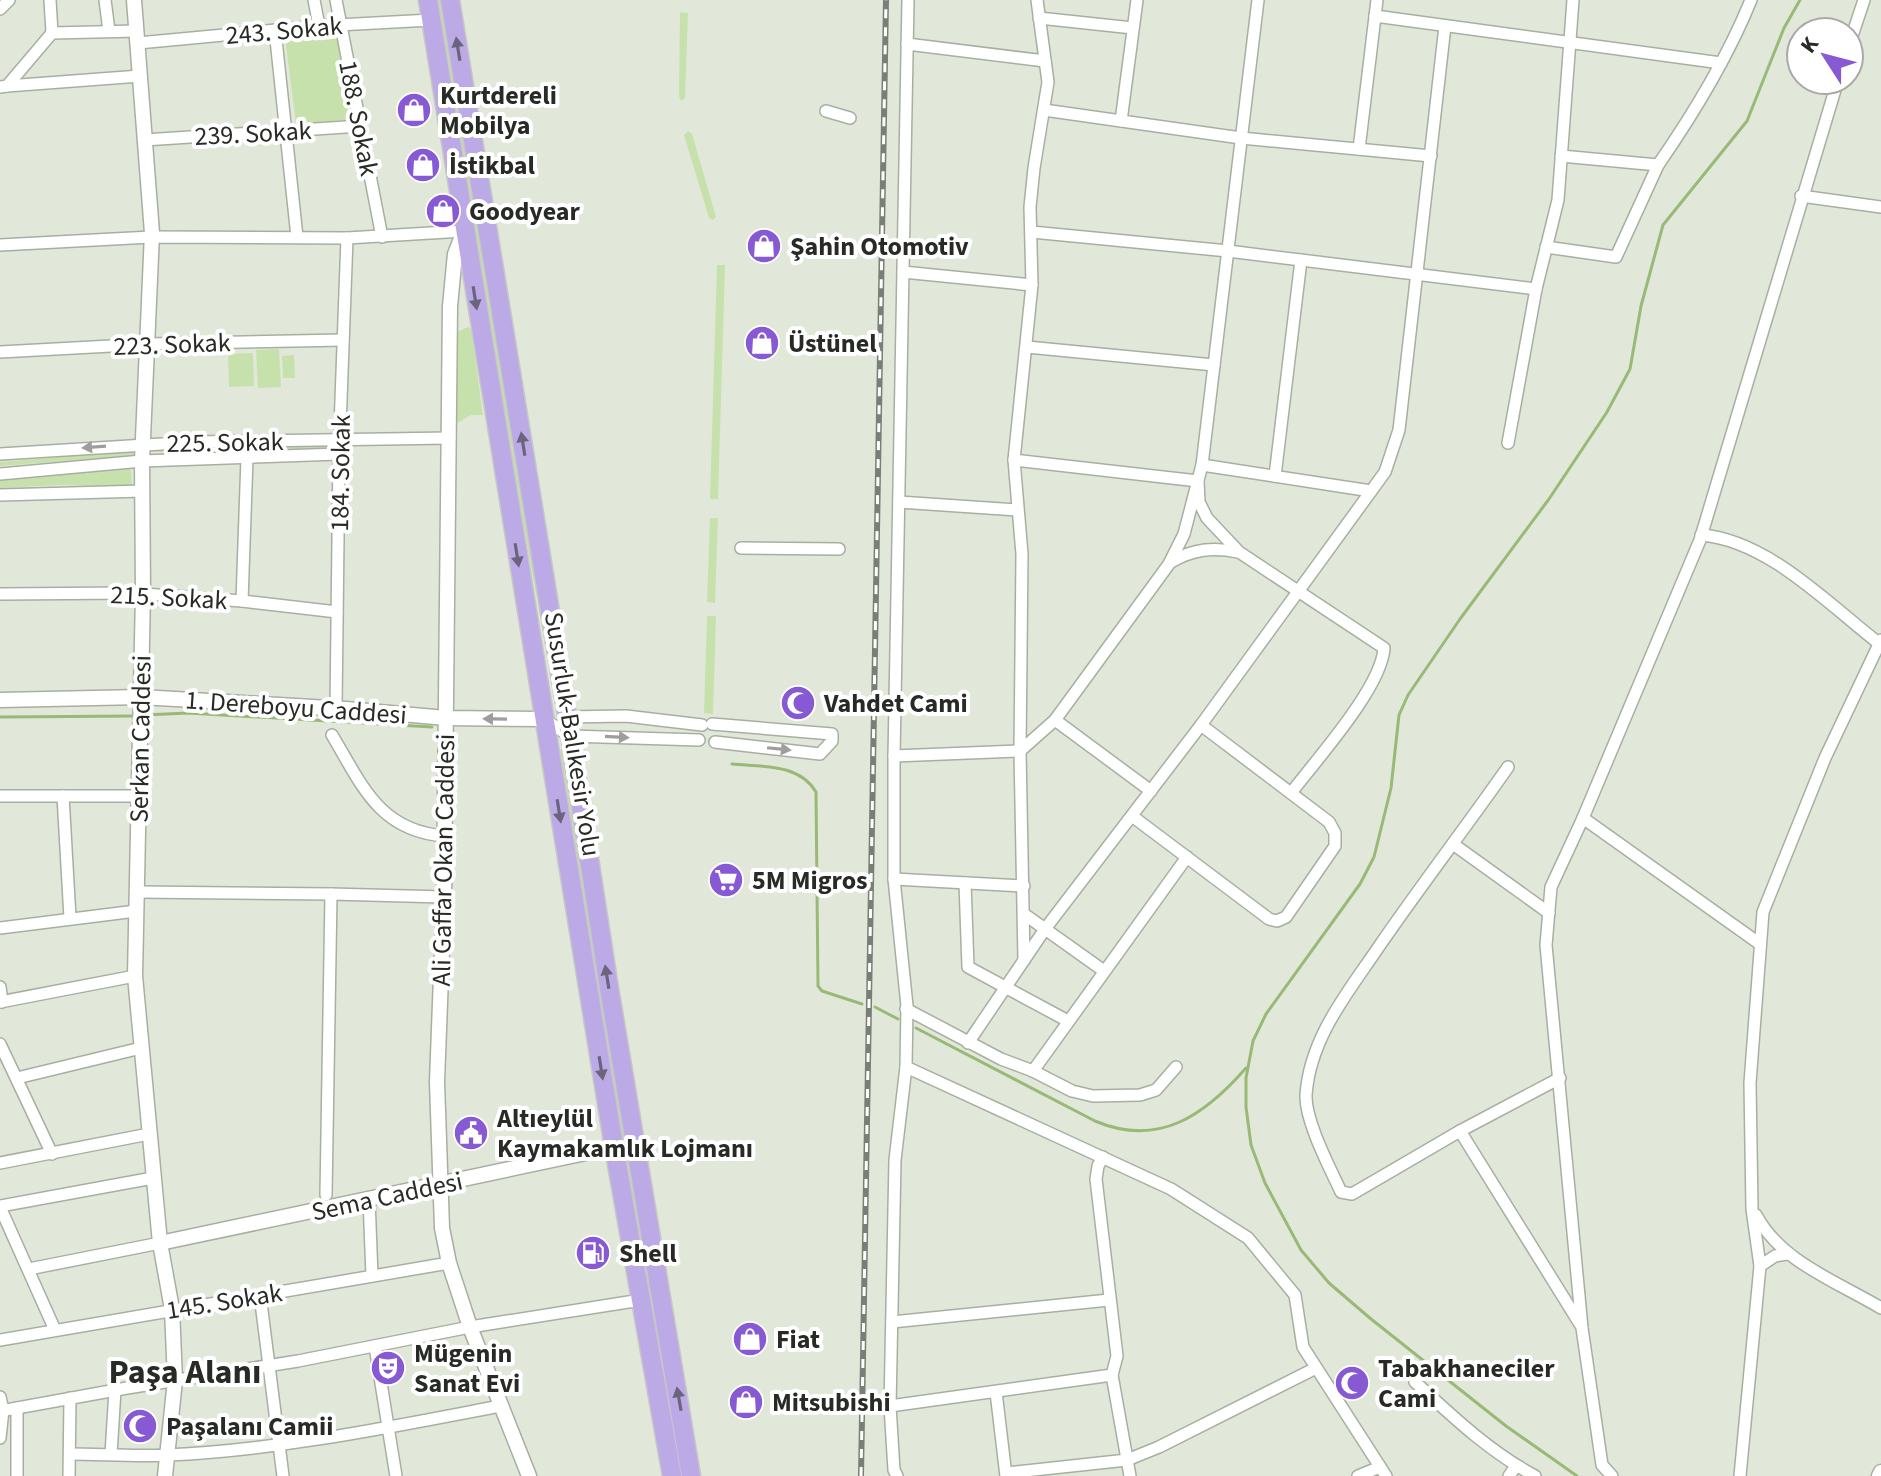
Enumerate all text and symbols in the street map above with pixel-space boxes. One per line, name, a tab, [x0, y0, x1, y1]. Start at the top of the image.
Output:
street label: 243. Sokak	[224, 7, 344, 54]
north arrow	[1785, 16, 1865, 96]
text: K	[1793, 30, 1827, 60]
one-way arrow	[451, 36, 463, 61]
street label: 188. Sokak	[329, 57, 388, 179]
place label: Kurtdereli Mobilya	[440, 77, 557, 144]
shop icon: Kurtdereli Mobilya	[395, 91, 433, 129]
street label: 239. Sokak	[194, 112, 313, 155]
shop icon: İstikbal	[404, 146, 442, 184]
place label: İstikbal	[449, 147, 536, 184]
shop icon: Goodyear	[424, 192, 462, 230]
place label: Goodyear	[469, 193, 581, 230]
shop icon: Şahin Otomotiv	[745, 227, 783, 265]
place label: Şahin Otomotiv	[790, 228, 969, 265]
one-way arrow	[469, 286, 481, 311]
street label: 223. Sokak	[113, 324, 231, 365]
shop icon: Üstünel	[743, 324, 781, 362]
place label: Üstünel	[788, 325, 877, 362]
street label: 184. Sokak	[321, 414, 360, 532]
street label: 225. Sokak	[166, 423, 284, 462]
one-way arrow	[516, 431, 528, 456]
one-way arrow	[81, 441, 106, 454]
one-way arrow	[511, 543, 524, 568]
street label: 215. Sokak	[110, 576, 228, 619]
street label: Susurluk-Balıkesir Yolu	[535, 609, 610, 859]
street label: Serkan Caddesi	[121, 655, 160, 823]
street label: 1. Dereboyu Caddesi	[184, 681, 408, 734]
mosque icon: Vahdet Cami	[779, 684, 817, 722]
place label: Vahdet Cami	[823, 685, 968, 722]
one-way arrow	[482, 712, 507, 725]
one-way arrow	[605, 730, 630, 743]
street label: Ali Gaffar Okan Caddesi	[423, 733, 464, 987]
one-way arrow	[767, 743, 792, 756]
one-way arrow	[553, 799, 566, 824]
supermarket icon: 5M Migros	[707, 861, 745, 899]
place label: 5M Migros	[752, 862, 868, 899]
one-way arrow	[600, 964, 613, 989]
one-way arrow	[595, 1056, 607, 1081]
place label: Altıeylül Kaymakamlık Lojmanı	[496, 1100, 753, 1167]
public building icon: Altıeylül Kaymakamlık Lojmanı	[452, 1114, 490, 1152]
street label: Sema Caddesi	[308, 1162, 466, 1231]
fuel station icon: Shell	[574, 1234, 612, 1272]
place label: Shell	[619, 1235, 677, 1272]
street label: 145. Sokak	[163, 1274, 285, 1329]
shop icon: Fiat	[731, 1320, 769, 1358]
place label: Fiat	[776, 1321, 820, 1358]
place label: Mügenin Sanat Evi	[414, 1335, 520, 1402]
district label: Paşa Alanı	[109, 1348, 261, 1397]
theatre icon: Mügenin Sanat Evi	[369, 1349, 407, 1387]
place label: Tabakhaneciler Cami	[1378, 1350, 1555, 1417]
mosque icon: Tabakhaneciler Cami	[1333, 1364, 1371, 1402]
shop icon: Mitsubishi	[727, 1383, 765, 1421]
place label: Mitsubishi	[772, 1384, 891, 1421]
one-way arrow	[672, 1386, 684, 1411]
mosque icon: Paşalanı Camii	[121, 1407, 159, 1445]
place label: Paşalanı Camii	[166, 1408, 333, 1445]

